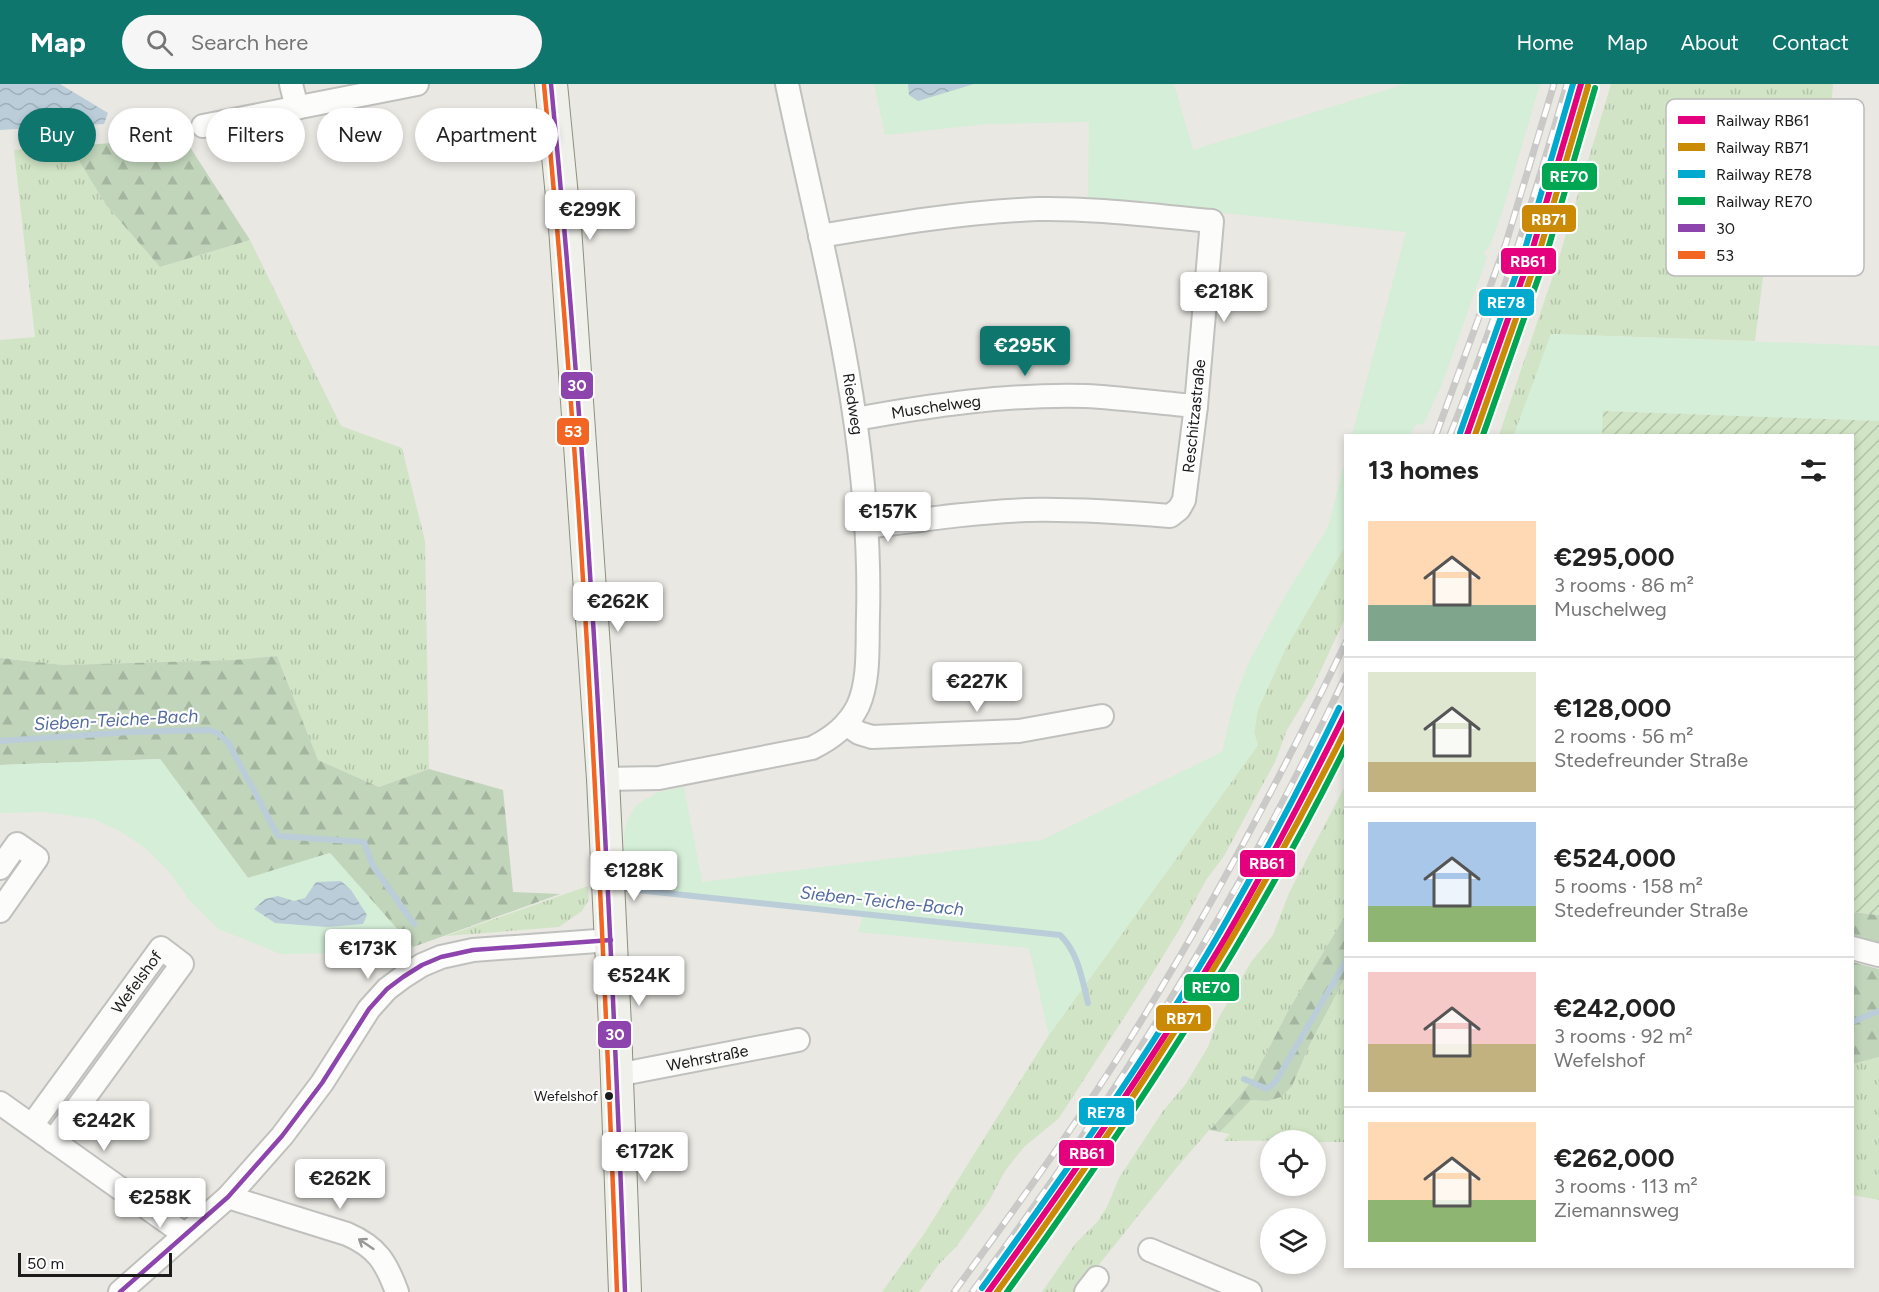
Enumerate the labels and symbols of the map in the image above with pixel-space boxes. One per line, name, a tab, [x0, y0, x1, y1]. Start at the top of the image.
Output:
legend	[1666, 99, 1864, 276]
text: Railway RB61	[1716, 111, 1810, 130]
text: Railway RB71	[1716, 138, 1809, 157]
line badge: RE70	[1541, 162, 1598, 191]
text: Railway RE78	[1716, 165, 1812, 184]
text: RE70	[1549, 167, 1589, 186]
pin: €299K	[548, 190, 632, 241]
text: Railway RE70	[1716, 192, 1813, 211]
line badge: RB71	[1521, 204, 1577, 233]
text: RB71	[1531, 210, 1567, 229]
text: 30	[1716, 219, 1735, 238]
text: 53	[1716, 246, 1734, 265]
line badge: RB61	[1500, 247, 1557, 275]
text: RB61	[1510, 252, 1546, 271]
pin: €218K	[1182, 272, 1266, 323]
line badge: RE78	[1478, 288, 1535, 317]
text: RE78	[1487, 293, 1525, 312]
pin: €295K	[983, 326, 1067, 377]
street label: Reschitzastraße	[1179, 358, 1209, 474]
line badge: 30	[560, 371, 594, 400]
street label: Riedweg	[839, 372, 867, 436]
text: 30	[567, 376, 587, 395]
street label: Muschelweg	[890, 391, 982, 422]
line badge: 53	[556, 417, 590, 446]
text: 53	[564, 422, 582, 441]
pin: €157K	[846, 492, 930, 543]
pin: €262K	[576, 582, 660, 633]
pin: €227K	[935, 662, 1019, 713]
water label: Sieben-Teiche-Bach	[33, 705, 199, 735]
line badge: RB61	[1239, 849, 1296, 878]
pin: €128K	[592, 851, 676, 902]
text: RB61	[1249, 854, 1285, 873]
water label: Sieben-Teiche-Bach	[799, 881, 965, 921]
pin: €173K	[326, 929, 410, 980]
street label: Wefelshof	[107, 947, 166, 1017]
pin: €524K	[597, 956, 681, 1007]
line badge: RE70	[1183, 973, 1240, 1002]
text: RE70	[1191, 978, 1231, 997]
line badge: RB71	[1155, 1004, 1212, 1032]
text: RB71	[1166, 1009, 1202, 1028]
line badge: 30	[597, 1020, 632, 1049]
text: 30	[605, 1025, 625, 1044]
street label: Wehrstraße	[665, 1040, 750, 1075]
place label: Wefelshof	[534, 1088, 599, 1105]
marker: Wefelshof	[603, 1090, 615, 1102]
line badge: RE78	[1078, 1097, 1135, 1126]
pin: €242K	[62, 1101, 146, 1152]
text: RE78	[1087, 1103, 1125, 1122]
pin: €172K	[603, 1132, 687, 1183]
line badge: RB61	[1058, 1139, 1115, 1167]
text: RB61	[1069, 1144, 1105, 1163]
pin: €262K	[298, 1159, 382, 1210]
pin: €258K	[118, 1178, 202, 1229]
one-way arrow	[358, 1238, 375, 1250]
scale bar	[18, 1250, 172, 1278]

